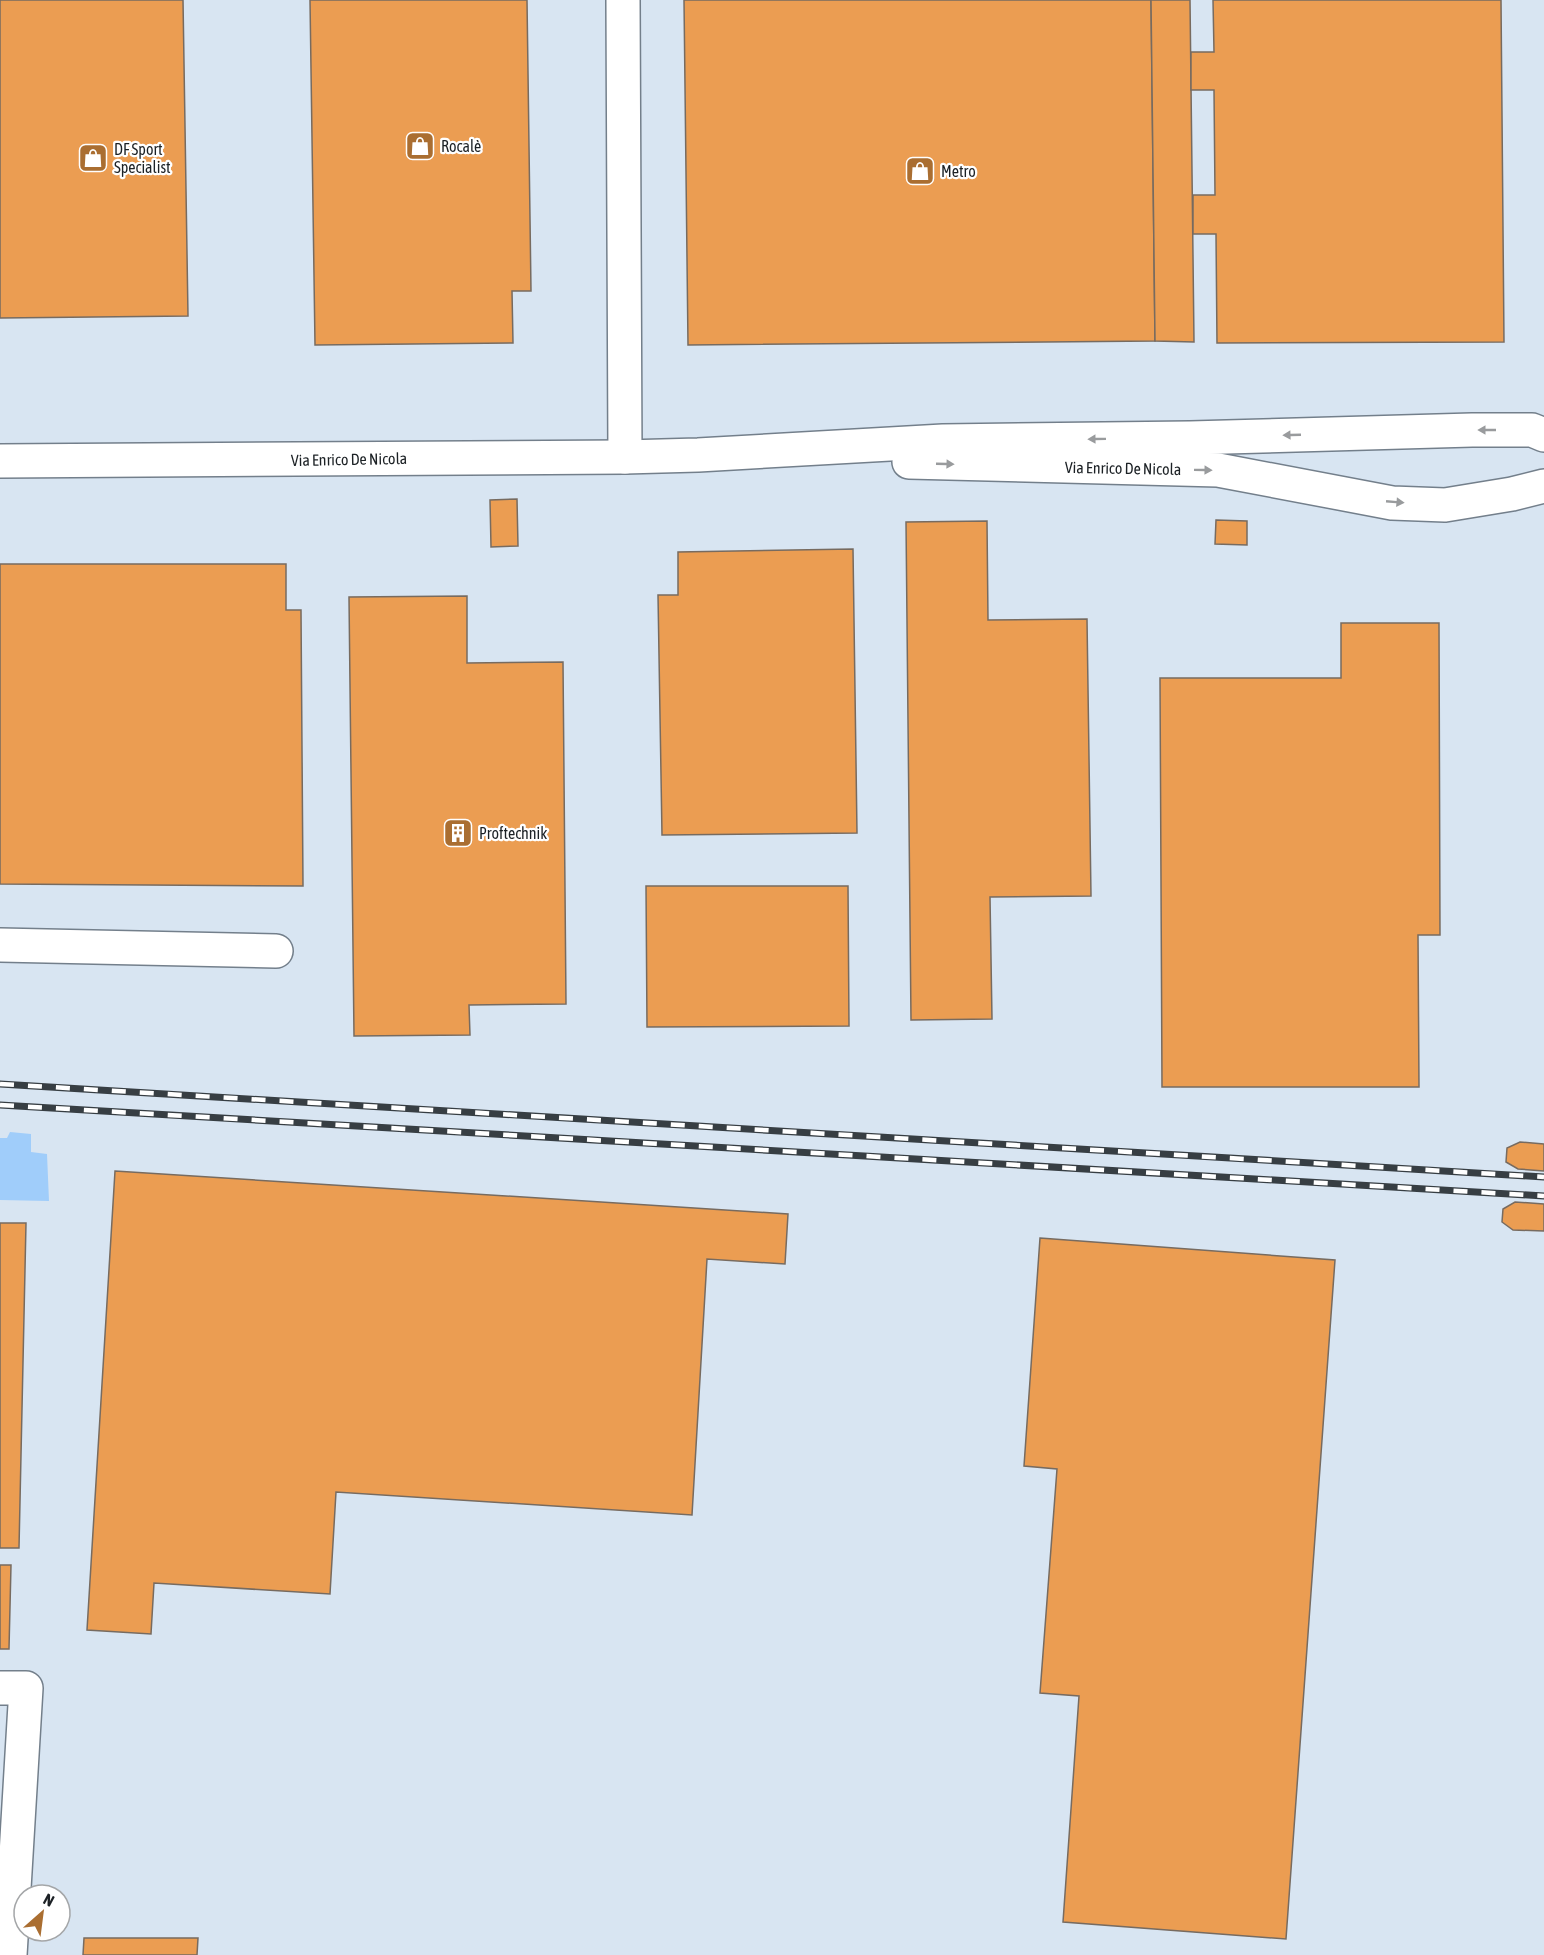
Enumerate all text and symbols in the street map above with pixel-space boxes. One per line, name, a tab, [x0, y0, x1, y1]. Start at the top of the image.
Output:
shop icon: Rocalè	[404, 130, 436, 162]
place label: Rocalè	[441, 137, 481, 155]
place label: DF Sport Specialist	[114, 140, 171, 177]
shop icon: DF Sport Specialist	[77, 142, 109, 174]
shop icon: Metro	[904, 155, 936, 187]
place label: Metro	[941, 162, 976, 180]
one-way arrow	[1477, 425, 1496, 435]
one-way arrow	[1282, 430, 1301, 440]
one-way arrow	[1087, 434, 1106, 444]
street label: Via Enrico De Nicola	[291, 449, 407, 469]
street label: Via Enrico De Nicola	[1065, 458, 1181, 478]
one-way arrow	[935, 459, 954, 468]
one-way arrow	[1193, 465, 1212, 475]
one-way arrow	[1385, 497, 1404, 507]
building icon: Proftechnik	[442, 817, 474, 849]
place label: Proftechnik	[479, 824, 547, 842]
north arrow	[12, 1883, 72, 1943]
text: N	[41, 1890, 57, 1910]

